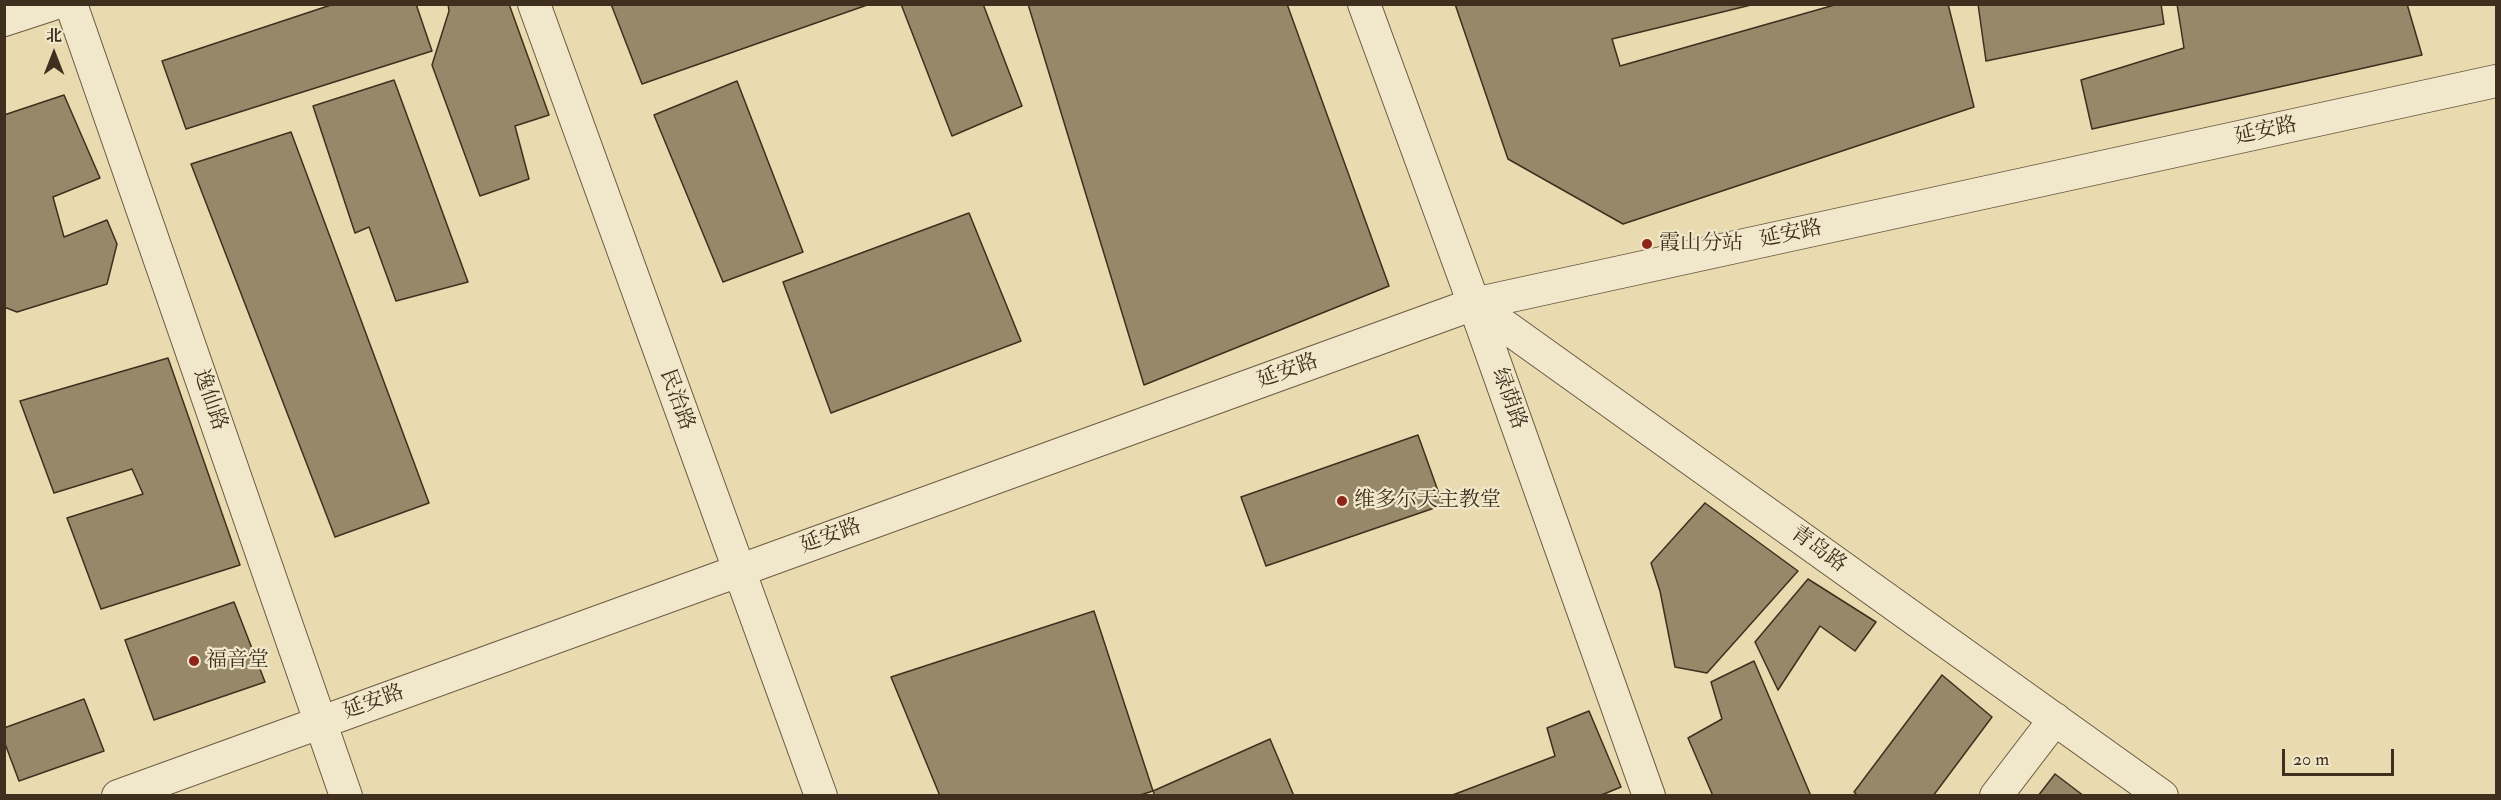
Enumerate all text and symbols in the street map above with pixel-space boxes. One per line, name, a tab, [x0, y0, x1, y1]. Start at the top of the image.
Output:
north arrow	[24, 24, 84, 84]
text: 北	[46, 26, 62, 46]
street label: 延安路	[2233, 113, 2299, 151]
street label: 延安路	[1758, 216, 1824, 254]
place label: 霞山分站	[1659, 231, 1743, 257]
marker: 霞山分站	[1640, 237, 1654, 251]
street label: 延安路	[1254, 349, 1322, 395]
street label: 绿荫路	[1485, 365, 1531, 433]
street label: 逸仙路	[187, 366, 231, 434]
street label: 民治路	[653, 366, 699, 434]
place label: 维多尔天主教堂	[1354, 488, 1501, 514]
marker: 维多尔天主教堂	[1335, 494, 1349, 508]
street label: 延安路	[797, 514, 865, 560]
street label: 青岛路	[1785, 521, 1851, 579]
place label: 福音堂	[206, 648, 269, 674]
marker: 福音堂	[187, 654, 201, 668]
street label: 延安路	[340, 680, 408, 726]
scale bar	[2285, 737, 2398, 775]
text: 20 m	[2293, 748, 2329, 771]

